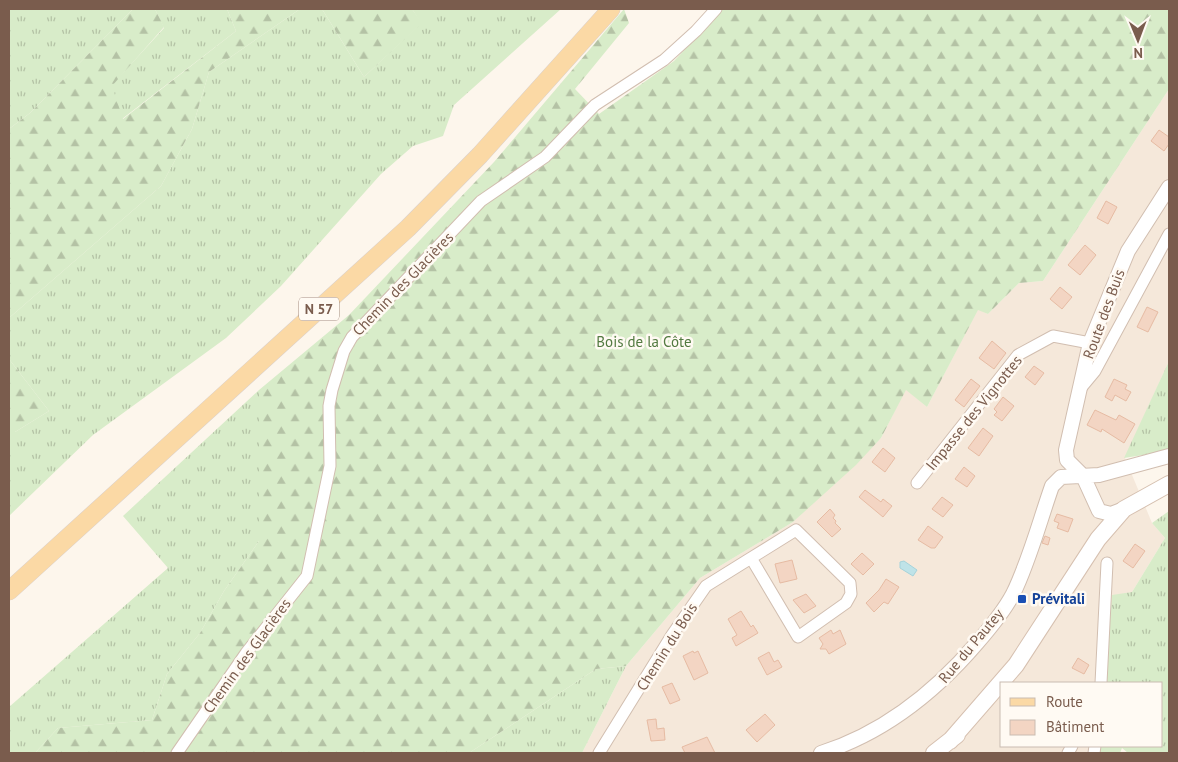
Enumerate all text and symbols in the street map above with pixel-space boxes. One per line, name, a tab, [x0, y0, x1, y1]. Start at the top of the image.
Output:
north arrow	[1113, 15, 1163, 65]
text: N	[1133, 44, 1143, 62]
street label: Chemin des Glacières	[348, 228, 457, 340]
street label: Route des Buis	[1079, 266, 1129, 361]
road number: N 57	[299, 298, 339, 320]
park label: Bois de la Côte	[596, 332, 692, 351]
street label: Impasse des Vignottes	[921, 351, 1026, 474]
place label: Prévitali	[1032, 589, 1085, 608]
marker: Prévitali	[1016, 593, 1028, 605]
street label: Chemin des Glacières	[199, 595, 295, 717]
street label: Chemin du Bois	[632, 599, 701, 694]
street label: Rue du Pautey	[934, 605, 1007, 687]
legend	[1000, 682, 1163, 747]
text: Route	[1046, 692, 1083, 711]
text: Bâtiment	[1046, 717, 1104, 736]

